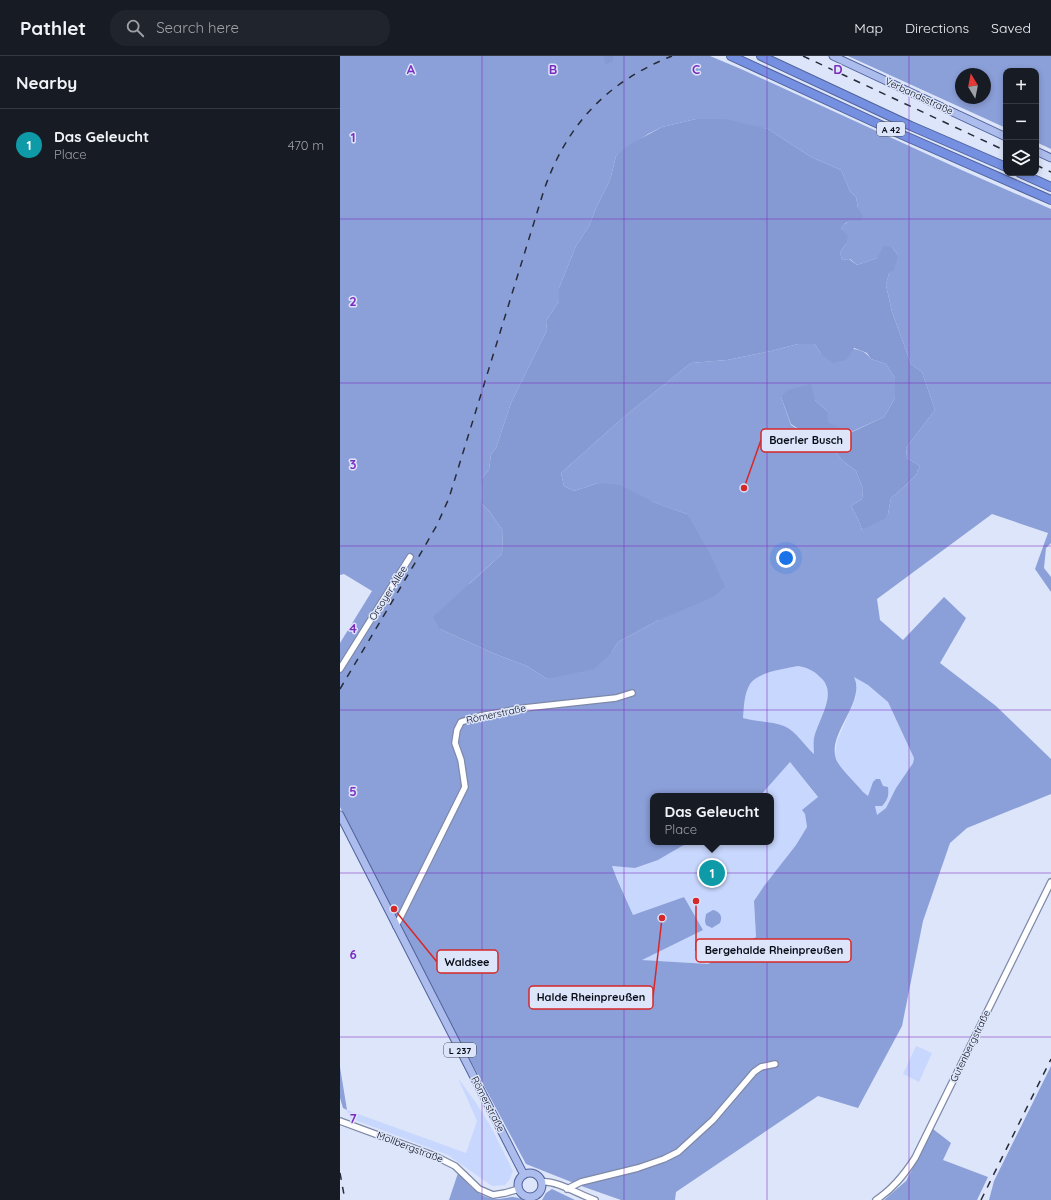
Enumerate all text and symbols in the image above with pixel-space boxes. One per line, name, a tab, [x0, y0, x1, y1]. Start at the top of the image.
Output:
search box	[110, 10, 390, 46]
text: Pathlet	[20, 16, 86, 40]
icon: search	[124, 17, 146, 39]
text: Search here	[156, 18, 239, 37]
text: Map	[854, 19, 883, 37]
text: Directions	[905, 19, 969, 37]
text: Saved	[991, 19, 1031, 37]
text: A	[407, 61, 416, 77]
text: B	[549, 61, 557, 77]
text: C	[692, 61, 700, 77]
text: D	[833, 61, 843, 77]
north arrow	[955, 68, 991, 104]
map controls	[1003, 68, 1039, 176]
button: +	[1003, 68, 1039, 104]
text: Nearby	[16, 72, 77, 93]
street label: Verbandsstraße	[883, 74, 956, 118]
button: −	[1003, 104, 1039, 140]
road number: A 42	[877, 122, 905, 136]
text: Das Geleucht	[54, 127, 149, 146]
text: 1	[350, 129, 356, 145]
text: 1	[26, 137, 32, 153]
text: 470 m	[288, 137, 324, 153]
button: layers	[1003, 140, 1039, 176]
text: Place	[54, 146, 87, 162]
text: 2	[349, 293, 357, 309]
callout: Baerler Busch	[761, 429, 851, 452]
text: Baerler Busch	[769, 433, 843, 447]
text: 3	[350, 456, 357, 472]
your location	[776, 548, 796, 568]
street label: Orsoyer Allee	[366, 563, 410, 623]
text: 4	[349, 620, 357, 636]
street label: Römerstraße	[465, 701, 527, 727]
text: 5	[349, 783, 357, 799]
popup	[650, 793, 774, 845]
text: Das Geleucht	[664, 802, 760, 821]
text: Place	[664, 821, 697, 837]
pin: 1	[699, 858, 725, 888]
callout: Bergehalde Rheinpreußen	[696, 939, 851, 962]
text: Bergehalde Rheinpreußen	[705, 943, 843, 957]
text: 6	[349, 946, 357, 962]
callout: Waldsee	[437, 950, 498, 973]
text: Waldsee	[444, 955, 490, 969]
callout: Halde Rheinpreußen	[529, 986, 653, 1009]
text: Halde Rheinpreußen	[537, 990, 645, 1004]
street label: Gutenbergstraße	[947, 1008, 993, 1084]
road number: L 237	[444, 1043, 476, 1057]
street label: Römerstraße	[468, 1074, 508, 1134]
text: 7	[349, 1110, 357, 1126]
street label: Mollbergstraße	[375, 1128, 445, 1166]

